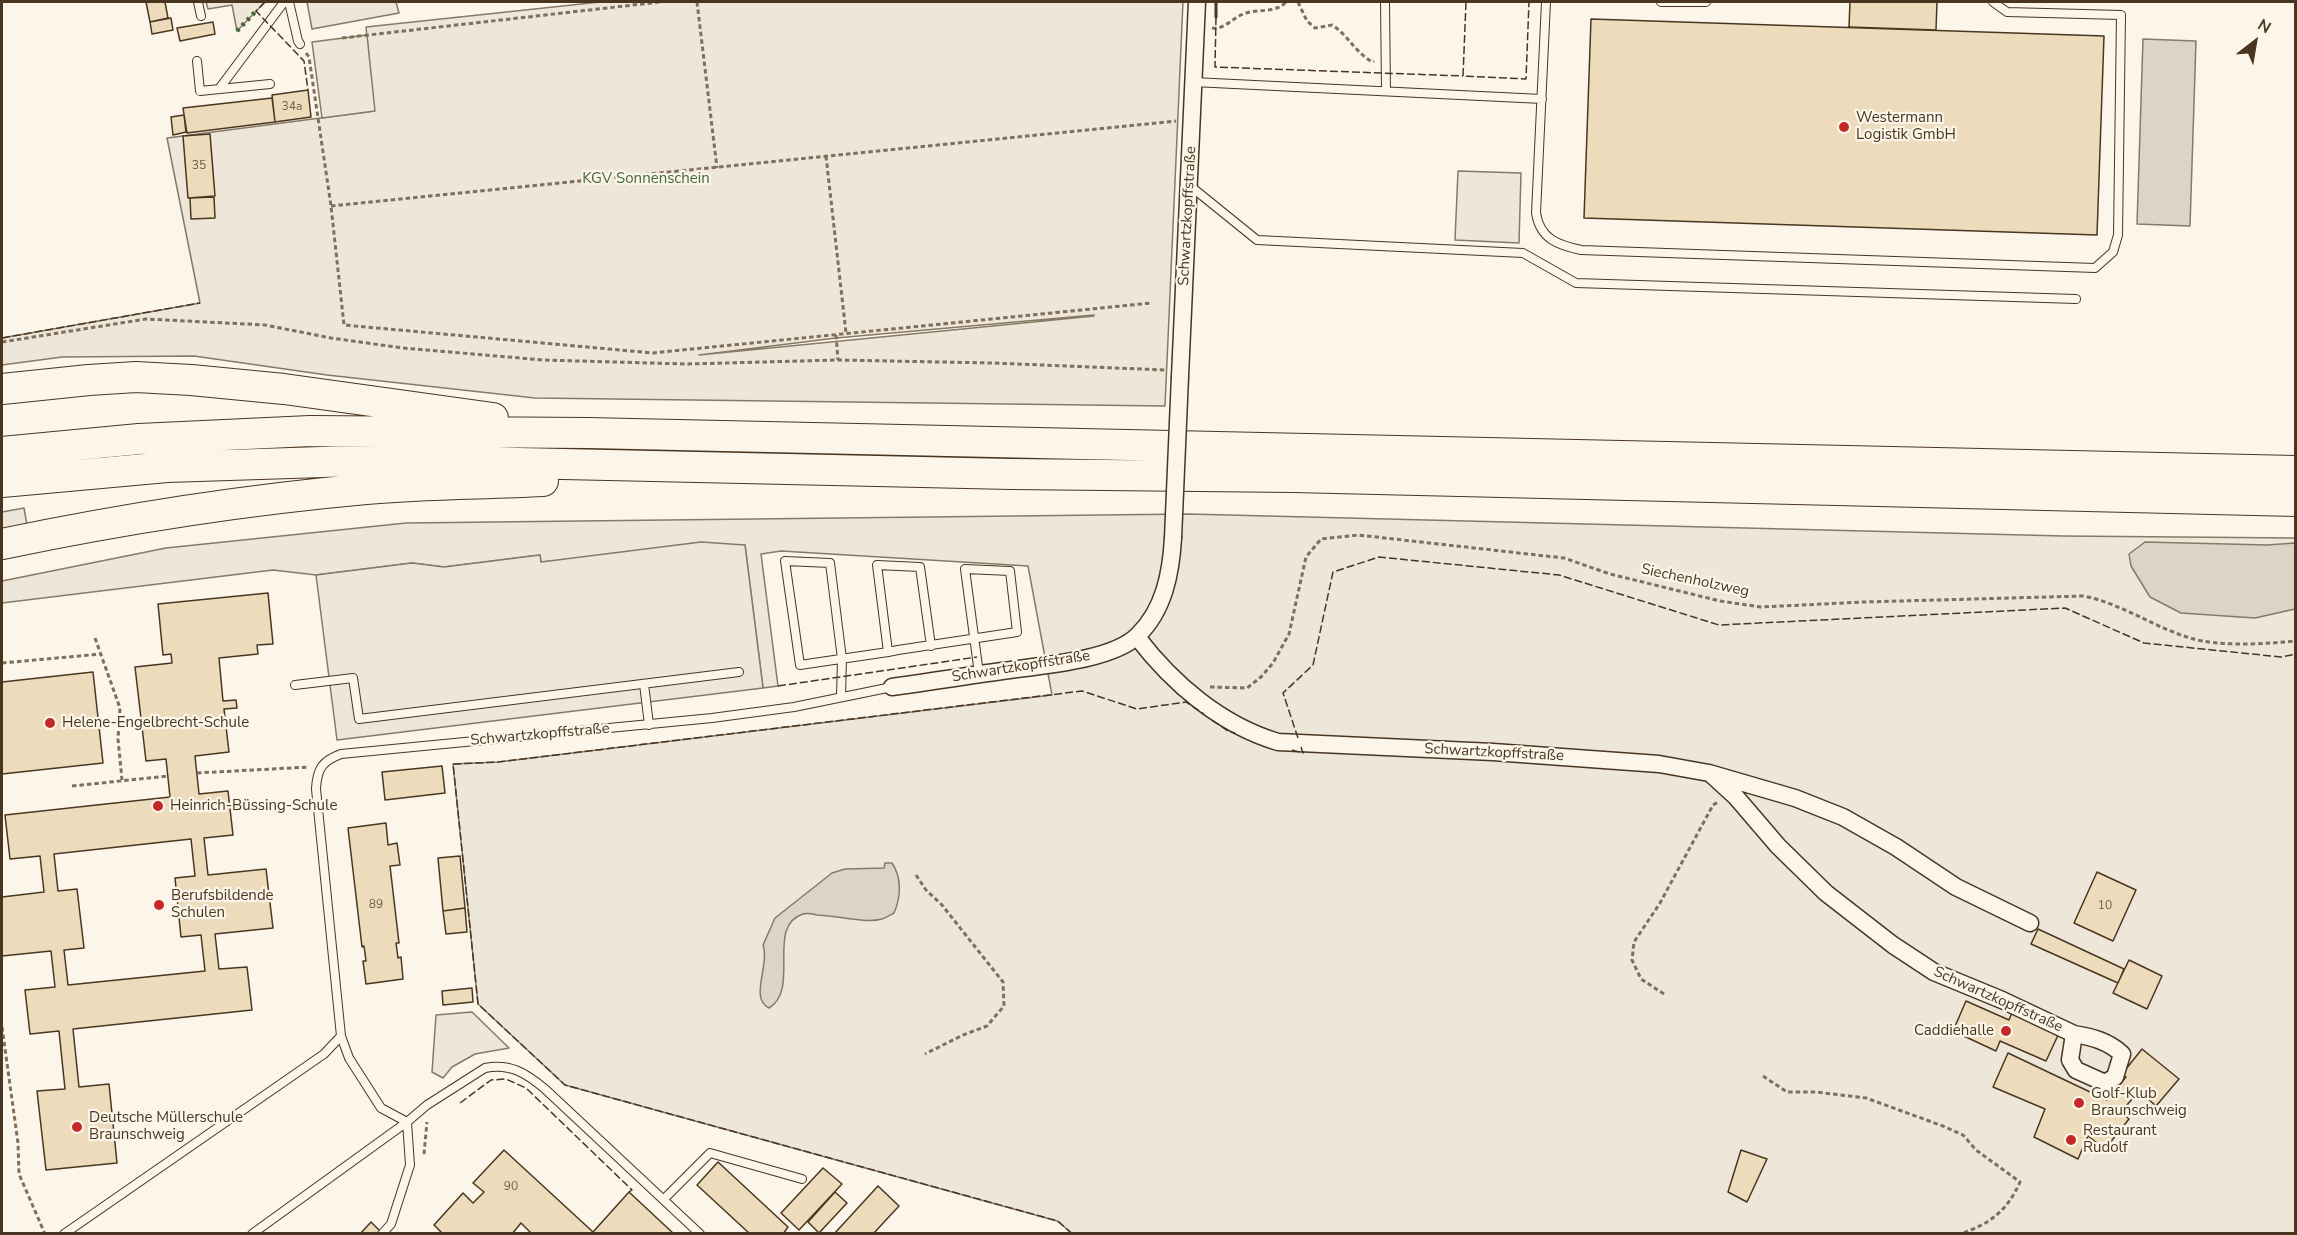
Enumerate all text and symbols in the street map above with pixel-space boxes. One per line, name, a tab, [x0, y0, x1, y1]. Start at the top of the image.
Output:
north arrow	[2225, 12, 2285, 72]
text: N	[2253, 14, 2275, 39]
house number: 34a	[282, 100, 302, 114]
place label: Westermann Logistik GmbH	[1856, 109, 1956, 144]
marker: Westermann Logistik GmbH	[1837, 120, 1851, 134]
street label: Schwartzkopffstraße	[1175, 146, 1201, 286]
house number: 35	[192, 159, 206, 173]
park label: KGV Sonnenschein	[582, 170, 710, 188]
street label: Siechenholzweg	[1639, 561, 1751, 601]
street label: Schwartzkopffstraße	[951, 647, 1091, 687]
place label: Helene-Engelbrecht-Schule	[62, 714, 249, 732]
marker: Helene-Engelbrecht-Schule	[43, 716, 57, 730]
street label: Schwartzkopffstraße	[470, 720, 610, 750]
street label: Schwartzkopffstraße	[1424, 740, 1564, 766]
place label: Heinrich-Büssing-Schule	[170, 797, 337, 815]
marker: Heinrich-Büssing-Schule	[151, 799, 165, 813]
place label: Berufsbildende Schulen	[171, 887, 274, 922]
marker: Berufsbildende Schulen	[152, 898, 166, 912]
house number: 89	[369, 898, 383, 912]
house number: 10	[2098, 899, 2112, 913]
street label: Schwartzkopffstraße	[1930, 963, 2066, 1037]
place label: Caddiehalle	[1914, 1022, 1994, 1040]
marker: Caddiehalle	[1999, 1024, 2013, 1038]
place label: Golf-Klub Braunschweig	[2091, 1085, 2187, 1120]
marker: Golf-Klub Braunschweig	[2072, 1096, 2086, 1110]
place label: Deutsche Müllerschule Braunschweig	[89, 1109, 243, 1144]
marker: Deutsche Müllerschule Braunschweig	[70, 1120, 84, 1134]
place label: Restaurant Rudolf	[2083, 1122, 2157, 1157]
marker: Restaurant Rudolf	[2064, 1133, 2078, 1147]
house number: 90	[504, 1180, 518, 1194]

